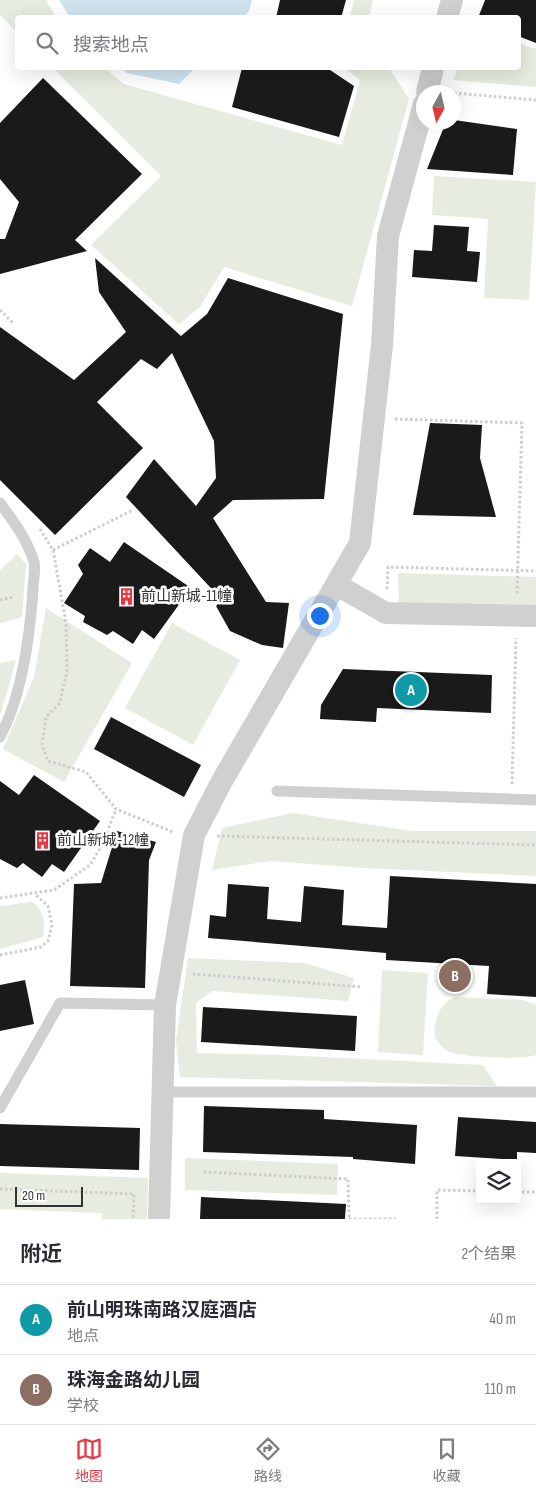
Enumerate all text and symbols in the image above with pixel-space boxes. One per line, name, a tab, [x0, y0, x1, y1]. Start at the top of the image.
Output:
search box	[15, 15, 521, 70]
icon: search	[33, 29, 61, 57]
text: 搜索地点	[73, 34, 149, 57]
north arrow	[416, 85, 461, 130]
building icon: 前山新城-11幢	[117, 586, 137, 606]
place label: 前山新城-11幢	[141, 587, 232, 606]
your location	[307, 603, 333, 629]
pin: A	[395, 671, 427, 709]
building icon: 前山新城-12幢	[33, 830, 53, 850]
place label: 前山新城-12幢	[57, 831, 149, 850]
pin: B	[439, 957, 471, 995]
map controls	[476, 1159, 521, 1204]
button: layers	[476, 1159, 521, 1204]
scale bar	[15, 1184, 82, 1207]
text: 20 m	[22, 1187, 45, 1204]
text: 附近	[20, 1242, 62, 1267]
text: 2个结果	[461, 1245, 516, 1264]
text: 前山明珠南路汉庭酒店	[67, 1299, 257, 1322]
text: A	[32, 1310, 40, 1329]
text: 40 m	[489, 1310, 516, 1329]
text: 地点	[67, 1327, 99, 1346]
text: 珠海金路幼儿园	[67, 1369, 200, 1392]
text: B	[32, 1380, 40, 1399]
text: 110 m	[485, 1380, 516, 1399]
text: 学校	[67, 1397, 99, 1416]
tab: 地图	[75, 1435, 103, 1485]
tab: 路线	[254, 1435, 282, 1485]
tab: 收藏	[433, 1435, 461, 1485]

